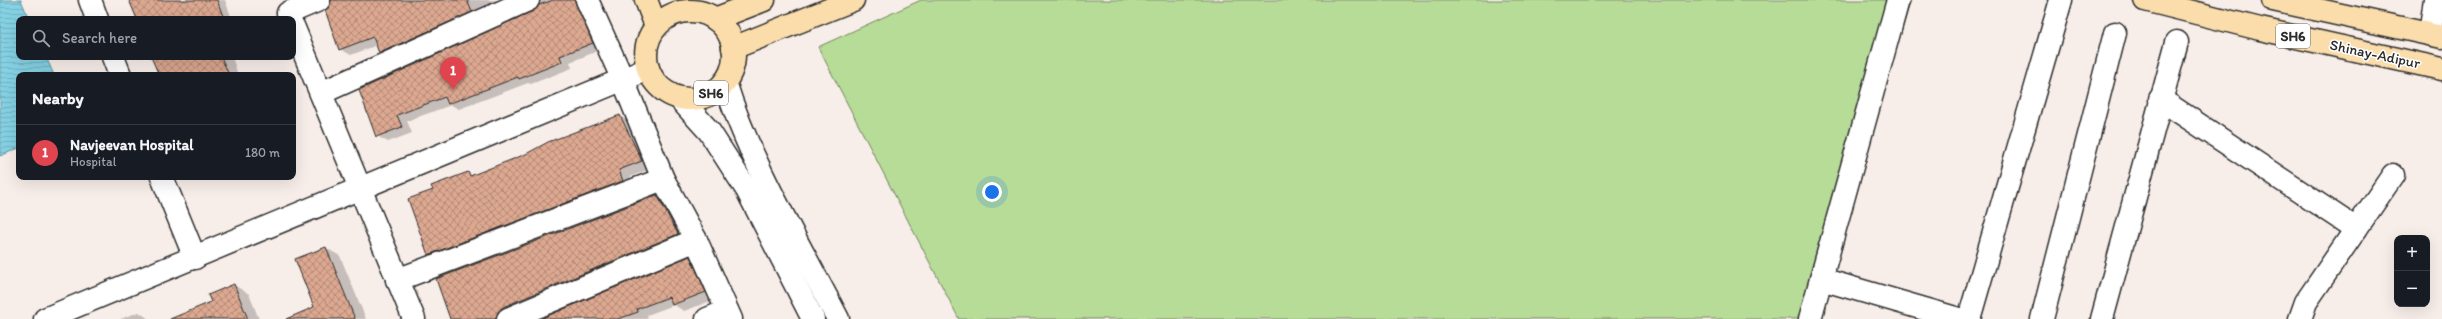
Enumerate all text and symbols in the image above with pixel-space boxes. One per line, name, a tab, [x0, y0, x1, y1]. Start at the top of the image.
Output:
search box	[16, 16, 296, 60]
road number: SH6	[2276, 24, 2310, 48]
icon: search	[30, 27, 52, 49]
text: Search here	[62, 29, 137, 47]
street label: Shinay-Adipur	[2328, 36, 2422, 72]
pin: 1	[440, 57, 466, 90]
road number: SH6	[694, 81, 728, 105]
text: Nearby	[32, 88, 84, 108]
text: Navjeevan Hospital	[70, 136, 194, 154]
text: 1	[42, 145, 48, 160]
text: 180 m	[245, 145, 280, 160]
text: Hospital	[70, 154, 117, 169]
your location	[982, 182, 1002, 202]
map controls	[2394, 235, 2430, 307]
button: +	[2394, 235, 2430, 271]
button: −	[2394, 271, 2430, 307]

